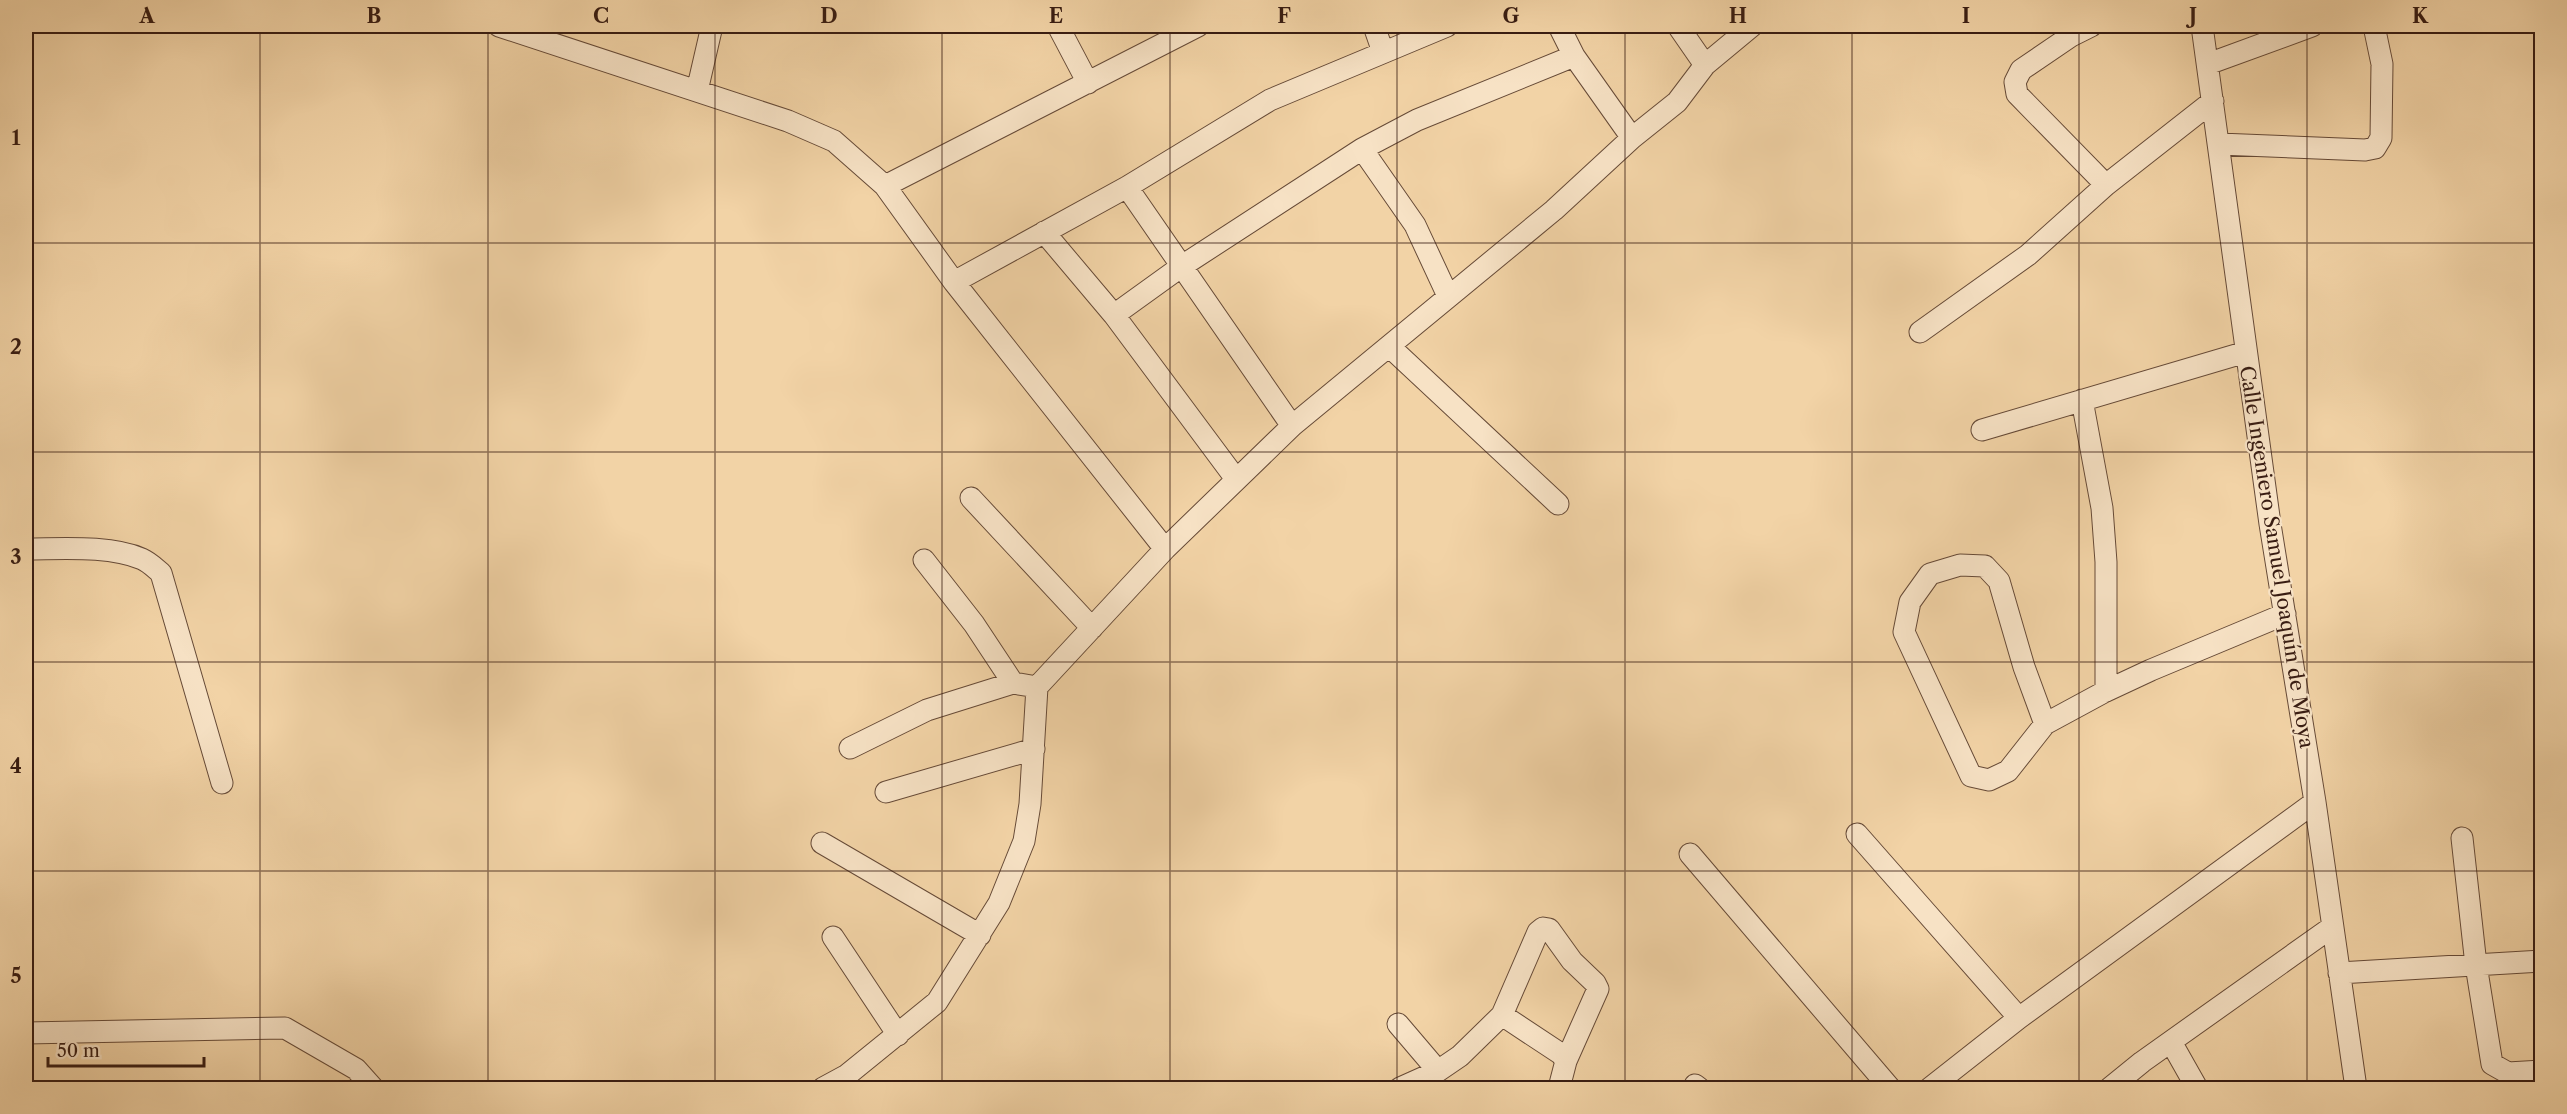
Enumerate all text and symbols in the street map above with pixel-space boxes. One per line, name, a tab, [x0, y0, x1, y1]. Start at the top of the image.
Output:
text: A	[138, 4, 155, 28]
text: B	[367, 4, 382, 28]
text: C	[593, 4, 609, 28]
text: D	[820, 4, 838, 28]
text: E	[1049, 4, 1063, 28]
text: F	[1277, 4, 1291, 28]
text: G	[1503, 4, 1520, 28]
text: H	[1729, 4, 1747, 28]
text: I	[1962, 4, 1970, 28]
text: J	[2185, 4, 2197, 28]
text: K	[2412, 4, 2429, 28]
text: 1	[12, 126, 21, 150]
text: 2	[10, 335, 22, 359]
street label: Calle Ingeniero Samuel Joaquín de Moya	[2235, 364, 2319, 750]
text: 3	[10, 545, 22, 569]
text: 4	[10, 754, 22, 778]
text: 5	[10, 964, 22, 988]
scale bar	[48, 1030, 204, 1068]
text: 50 m	[57, 1040, 100, 1062]

